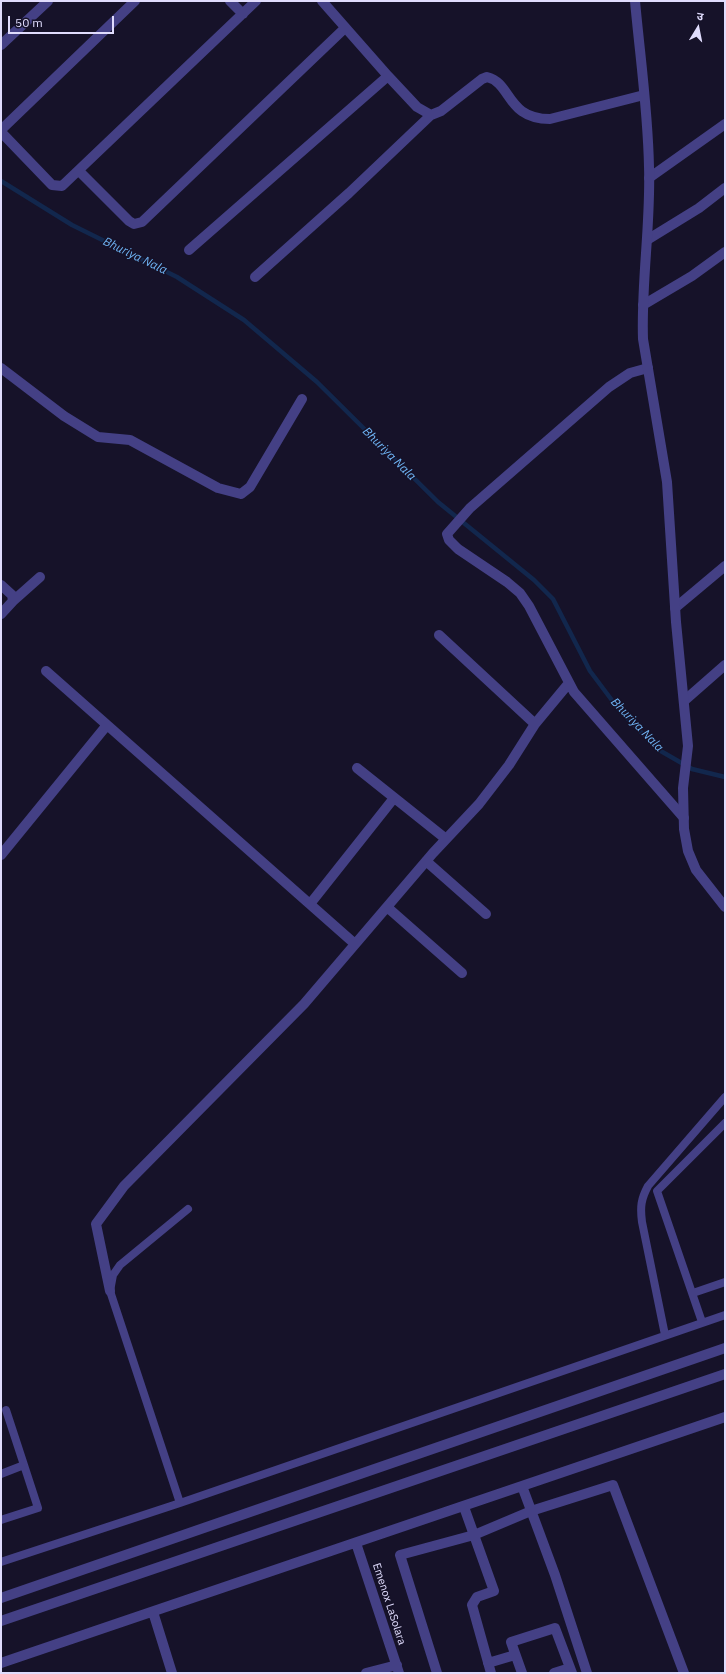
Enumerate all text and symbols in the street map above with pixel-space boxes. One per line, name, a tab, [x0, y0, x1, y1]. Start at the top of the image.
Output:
scale bar	[10, 8, 116, 34]
north arrow	[678, 8, 718, 48]
text: उ	[696, 9, 704, 24]
text: 50 m	[15, 15, 43, 30]
water label: Bhuriya Nala	[101, 234, 169, 278]
water label: Bhuriya Nala	[359, 424, 419, 484]
water label: Bhuriya Nala	[608, 695, 666, 755]
street label: Emenox LaSolara	[370, 1561, 408, 1647]

